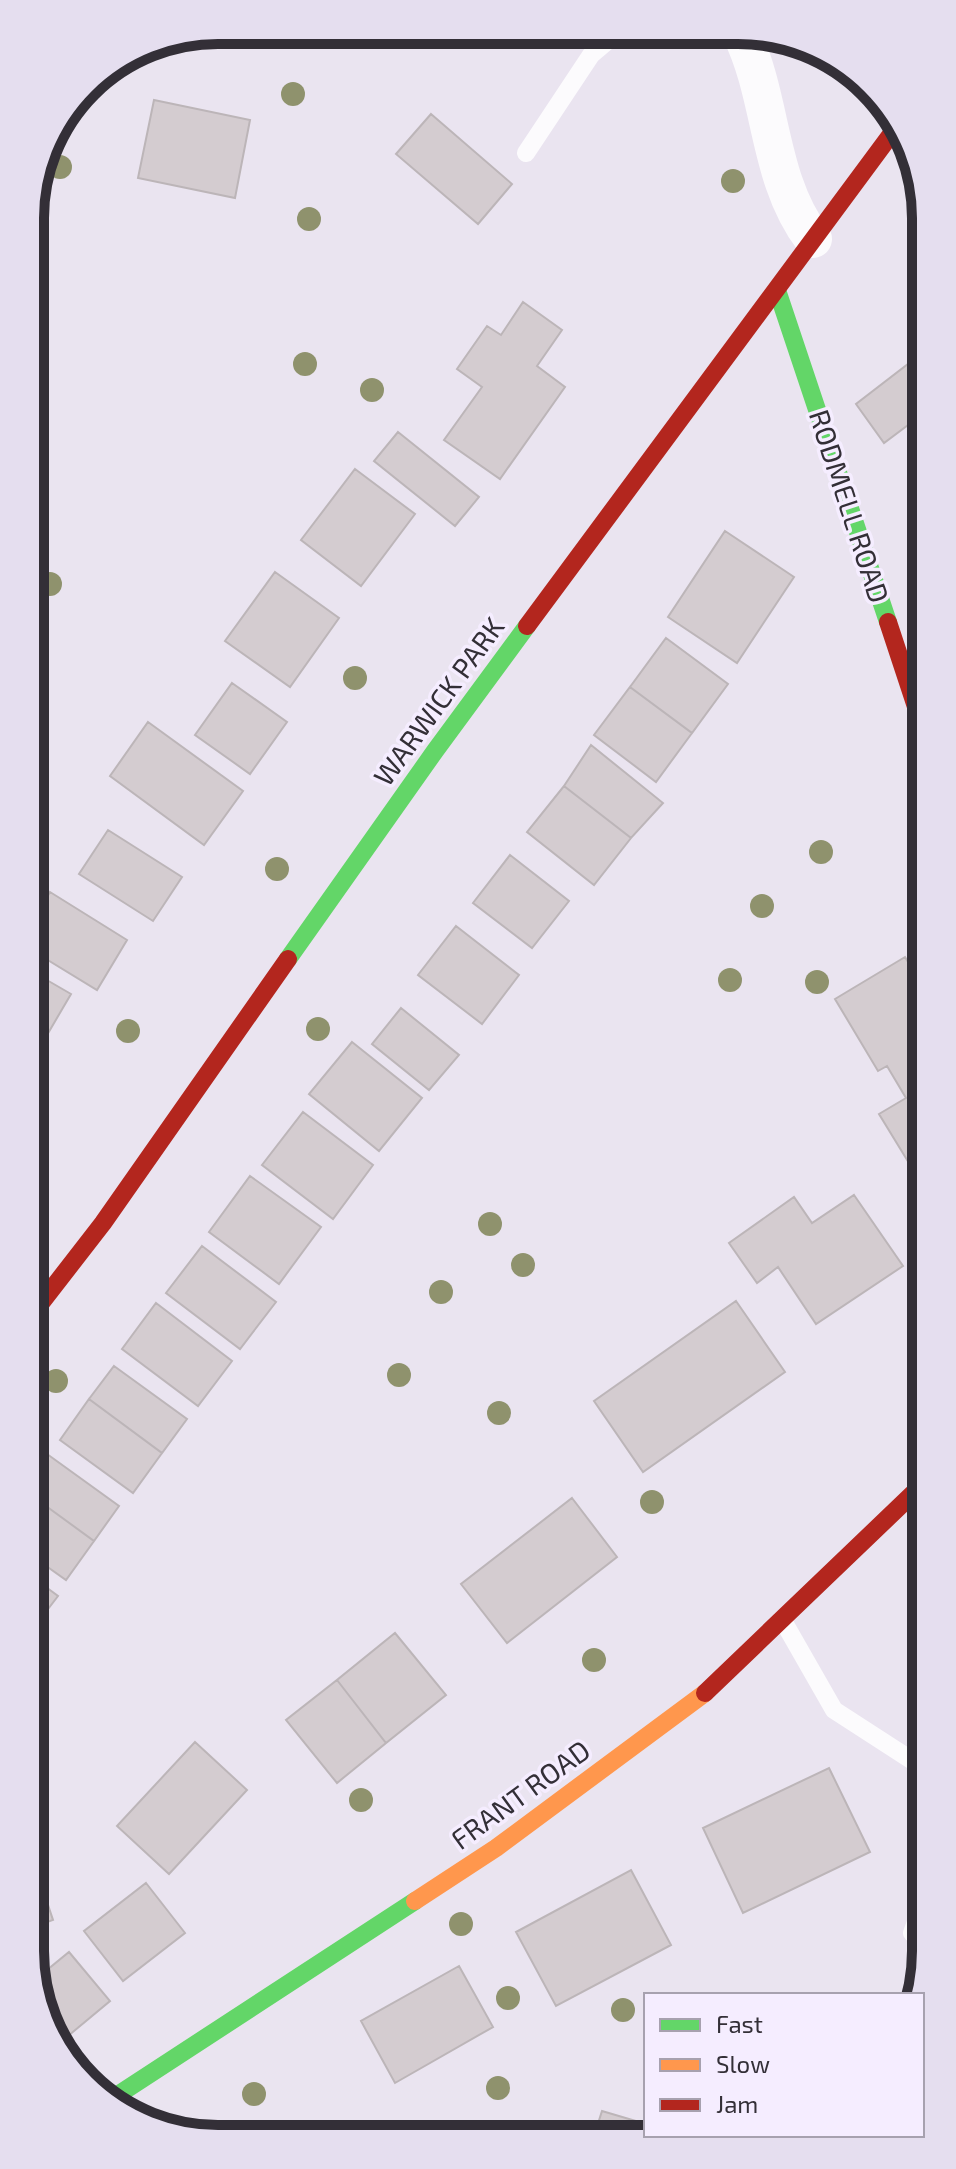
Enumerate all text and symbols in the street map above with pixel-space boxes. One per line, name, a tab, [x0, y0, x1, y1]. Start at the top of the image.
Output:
street label: RODMELL ROAD	[803, 405, 897, 607]
street label: WARWICK PARK	[366, 610, 511, 792]
street label: FRANT ROAD	[444, 1732, 596, 1856]
legend	[644, 1993, 924, 2137]
text: Fast	[716, 2009, 763, 2038]
text: Slow	[716, 2049, 770, 2078]
text: Jam	[716, 2089, 758, 2118]

